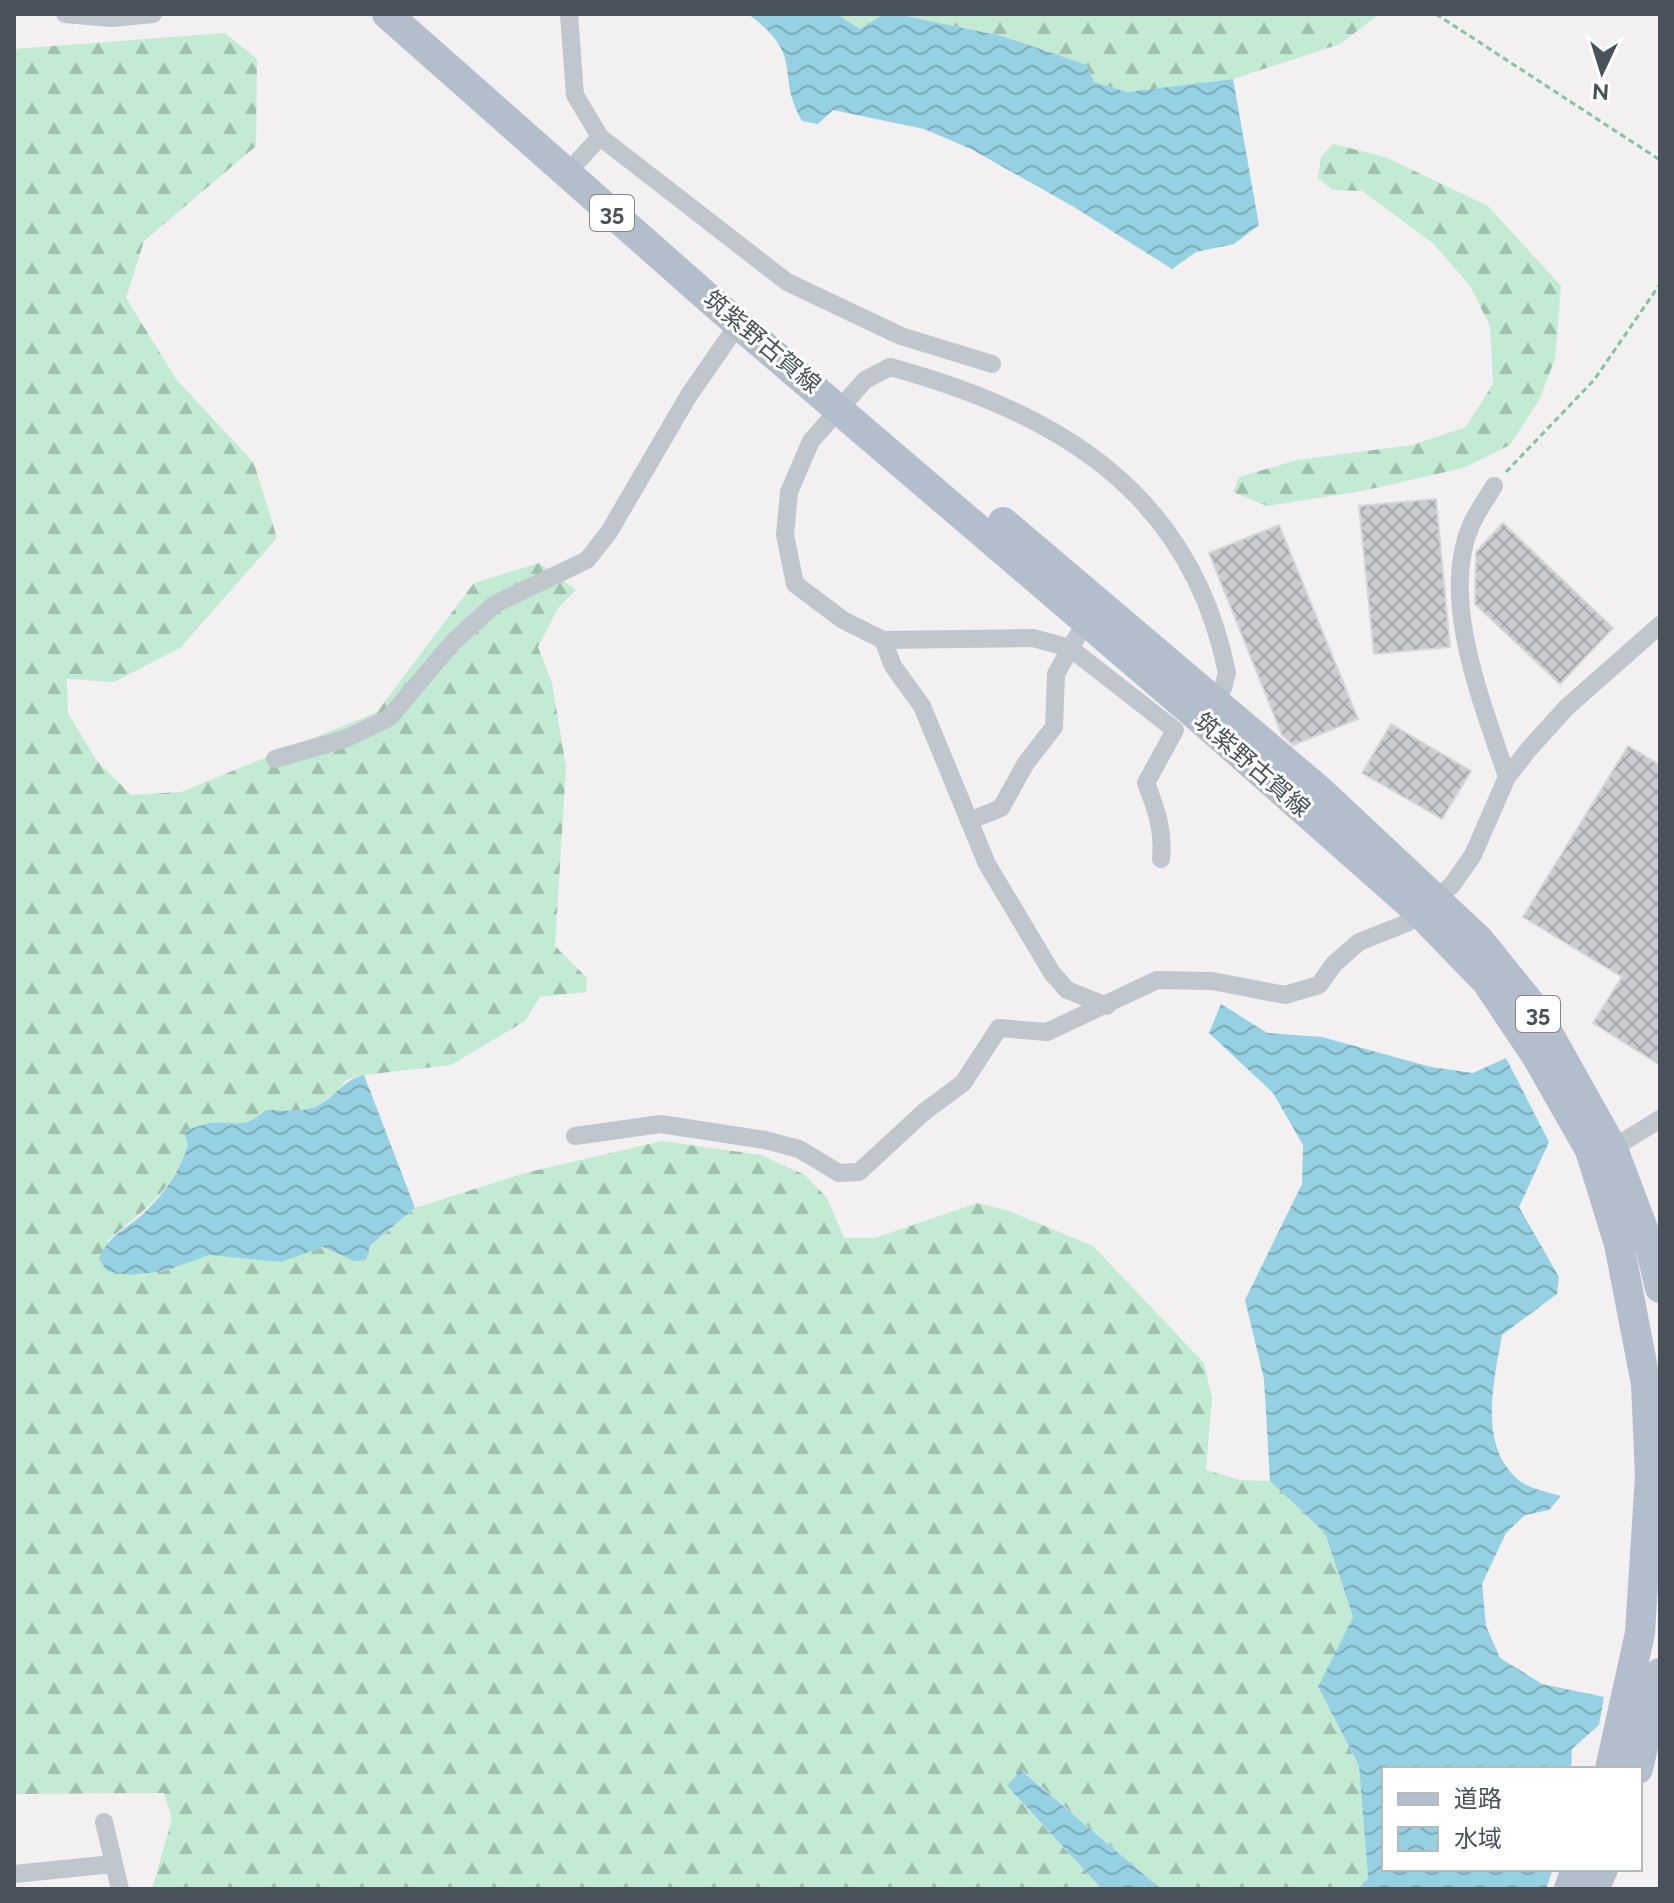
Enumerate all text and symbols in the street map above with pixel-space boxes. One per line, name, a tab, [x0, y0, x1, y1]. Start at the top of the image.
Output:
north arrow	[1562, 32, 1642, 112]
text: N	[1591, 78, 1610, 106]
road number: 35	[590, 195, 634, 231]
street label: 筑紫野古賀線	[698, 284, 827, 399]
street label: 筑紫野古賀線	[1188, 706, 1316, 823]
road number: 35	[1516, 996, 1560, 1032]
legend	[1382, 1767, 1642, 1871]
text: 道路	[1454, 1784, 1502, 1813]
text: 水域	[1454, 1824, 1502, 1853]

